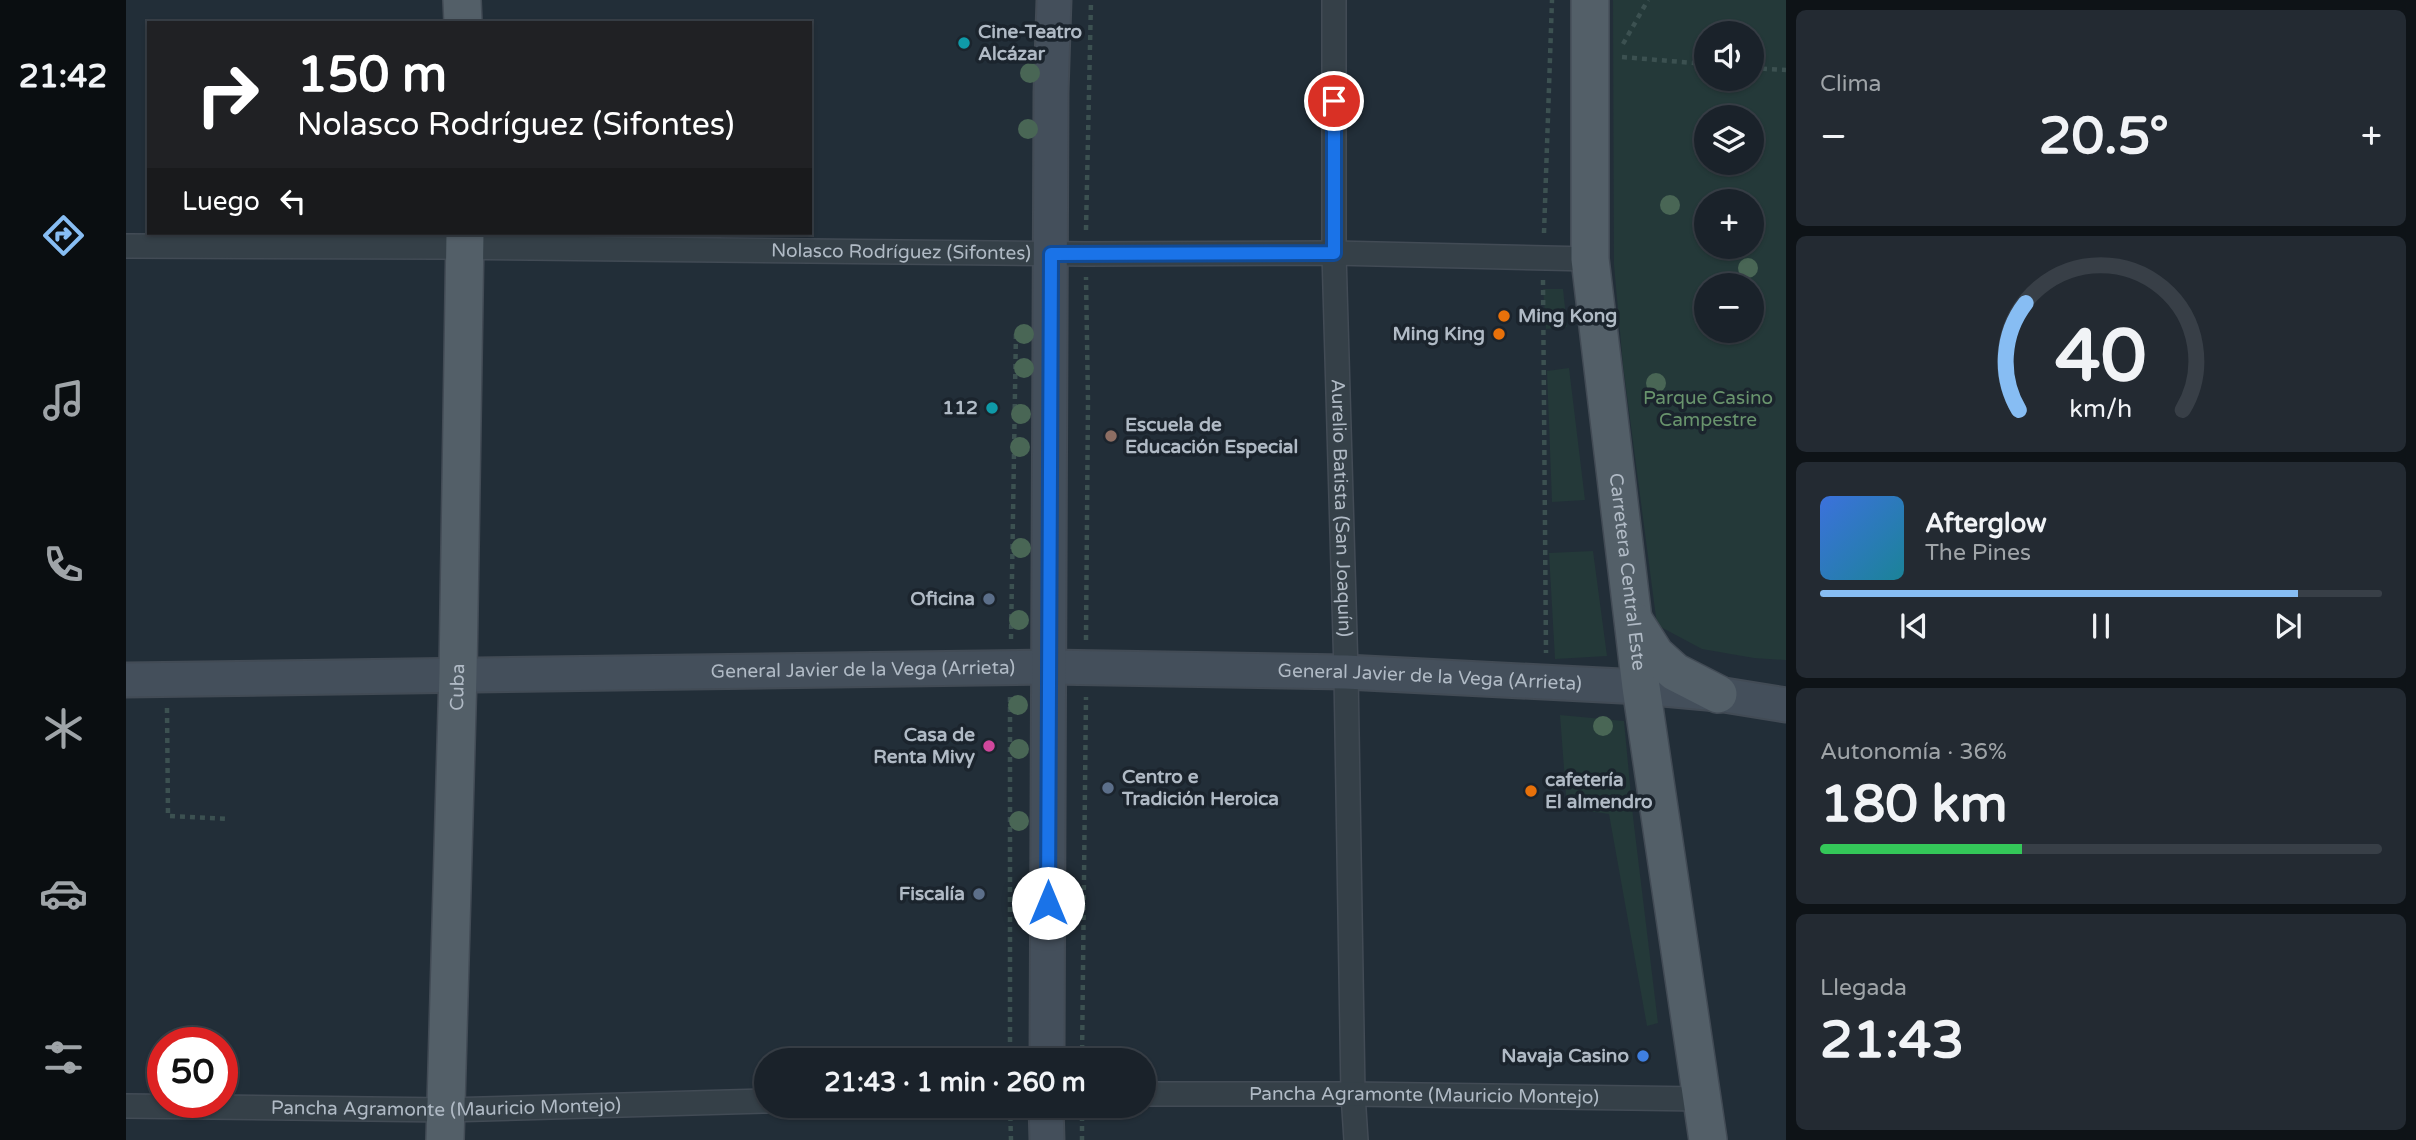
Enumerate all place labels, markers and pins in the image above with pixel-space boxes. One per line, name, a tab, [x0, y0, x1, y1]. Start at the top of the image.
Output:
place label: Cine-Teatro Alcázar	[978, 21, 1082, 65]
marker: Cine-Teatro Alcázar	[956, 35, 972, 51]
pin	[1304, 71, 1364, 131]
place label: Ming Kong	[1518, 305, 1617, 328]
marker: Ming Kong	[1496, 308, 1512, 324]
place label: Ming King	[1393, 323, 1485, 346]
marker: Ming King	[1491, 326, 1507, 342]
place label: 112	[942, 397, 978, 419]
marker: 112	[984, 400, 1000, 416]
place label: Escuela de Educación Especial	[1125, 414, 1298, 459]
marker: Escuela de Educación Especial	[1103, 428, 1119, 444]
place label: Oficina	[910, 588, 975, 610]
marker: Oficina	[981, 591, 997, 607]
place label: Casa de Renta Mivy	[873, 724, 976, 769]
marker: Casa de Renta Mivy	[981, 738, 997, 754]
place label: Centro e Tradición Heroica	[1121, 766, 1279, 810]
place label: cafetería El almendro	[1545, 769, 1653, 813]
marker: Centro e Tradición Heroica	[1100, 780, 1116, 796]
marker: cafetería El almendro	[1523, 783, 1539, 799]
place label: Fiscalía	[899, 883, 965, 905]
marker: Fiscalía	[971, 886, 987, 902]
place label: Navaja Casino	[1501, 1045, 1629, 1068]
marker: Navaja Casino	[1635, 1048, 1651, 1064]

